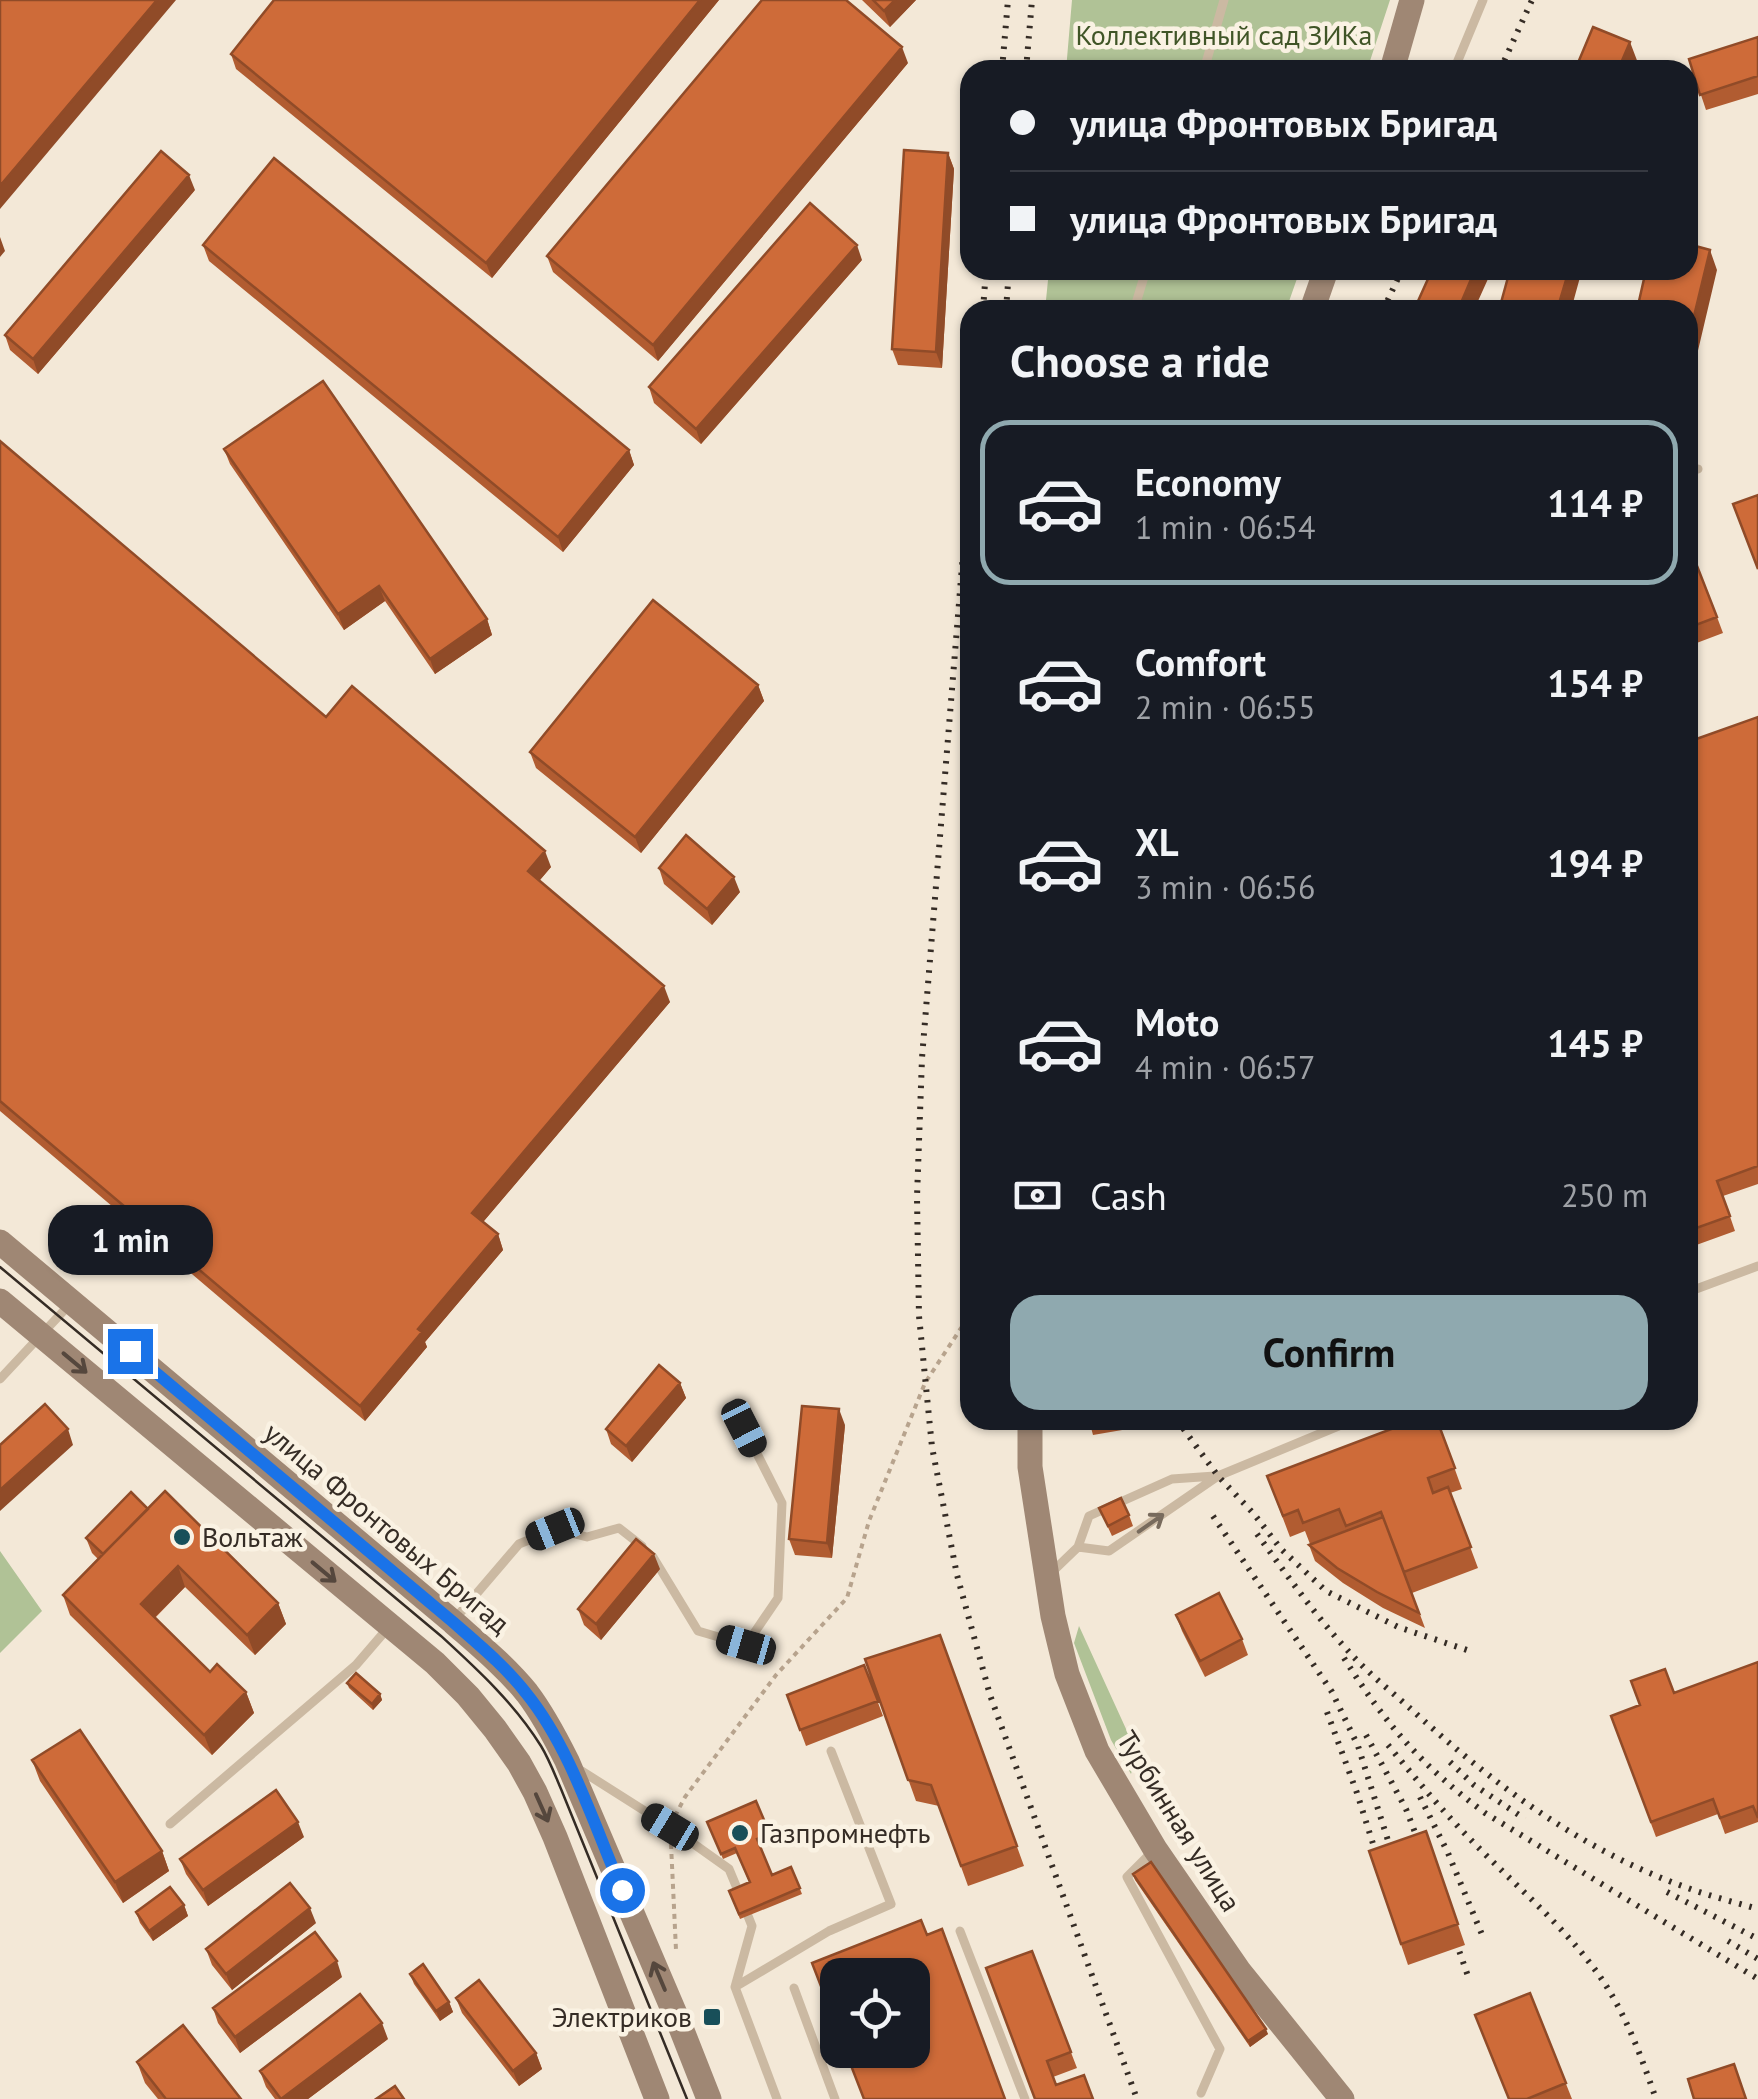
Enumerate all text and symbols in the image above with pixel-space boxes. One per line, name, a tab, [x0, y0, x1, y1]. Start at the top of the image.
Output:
park label: Коллективный сад ЗИКа	[1076, 16, 1372, 53]
text: улица Фронтовых Бригад	[1070, 98, 1497, 147]
text: улица Фронтовых Бригад	[1070, 194, 1497, 243]
text: Choose a ride	[1010, 331, 1270, 389]
text: Economy	[1135, 457, 1281, 506]
icon: car	[1015, 458, 1105, 548]
text: 114 ₽	[1547, 478, 1643, 527]
text: 1 min · 06:54	[1135, 506, 1315, 548]
text: Comfort	[1135, 637, 1266, 686]
icon: car	[1015, 638, 1105, 728]
text: 154 ₽	[1547, 658, 1643, 707]
text: 2 min · 06:55	[1135, 686, 1315, 728]
text: XL	[1135, 817, 1179, 866]
icon: car	[1015, 818, 1105, 908]
text: 194 ₽	[1547, 838, 1643, 887]
text: 3 min · 06:56	[1135, 866, 1315, 908]
text: Moto	[1135, 997, 1219, 1046]
icon: car	[1015, 998, 1105, 1088]
text: 145 ₽	[1547, 1018, 1643, 1067]
text: 4 min · 06:57	[1135, 1046, 1315, 1088]
icon: cash	[1010, 1168, 1065, 1223]
text: Cash	[1090, 1171, 1167, 1220]
text: 250 m	[1561, 1174, 1648, 1216]
callout: 1 min	[48, 1206, 212, 1276]
text: 1 min	[91, 1219, 170, 1261]
button: Confirm	[1010, 1295, 1648, 1410]
route end	[108, 1329, 153, 1374]
one-way arrow	[61, 1352, 87, 1374]
car	[717, 1394, 771, 1462]
street label: улица Фронтовых Бригад	[257, 1414, 518, 1642]
car	[522, 1504, 588, 1554]
one-way arrow	[1136, 1512, 1164, 1533]
place label: Вольтаж	[202, 1518, 303, 1555]
marker: Вольтаж	[171, 1526, 193, 1548]
one-way arrow	[310, 1561, 336, 1583]
car	[713, 1622, 779, 1668]
street label: Турбинная улица	[1109, 1723, 1250, 1918]
one-way arrow	[534, 1792, 552, 1823]
car	[637, 1799, 703, 1855]
place label: Газпромнефть	[760, 1814, 931, 1851]
marker: Газпромнефть	[729, 1822, 751, 1844]
route start	[600, 1868, 645, 1913]
map controls	[820, 1958, 930, 2068]
button: locate	[820, 1958, 930, 2068]
one-way arrow	[649, 1961, 667, 1992]
place label: Электриков	[551, 1998, 692, 2035]
marker: Электриков	[701, 2006, 723, 2028]

